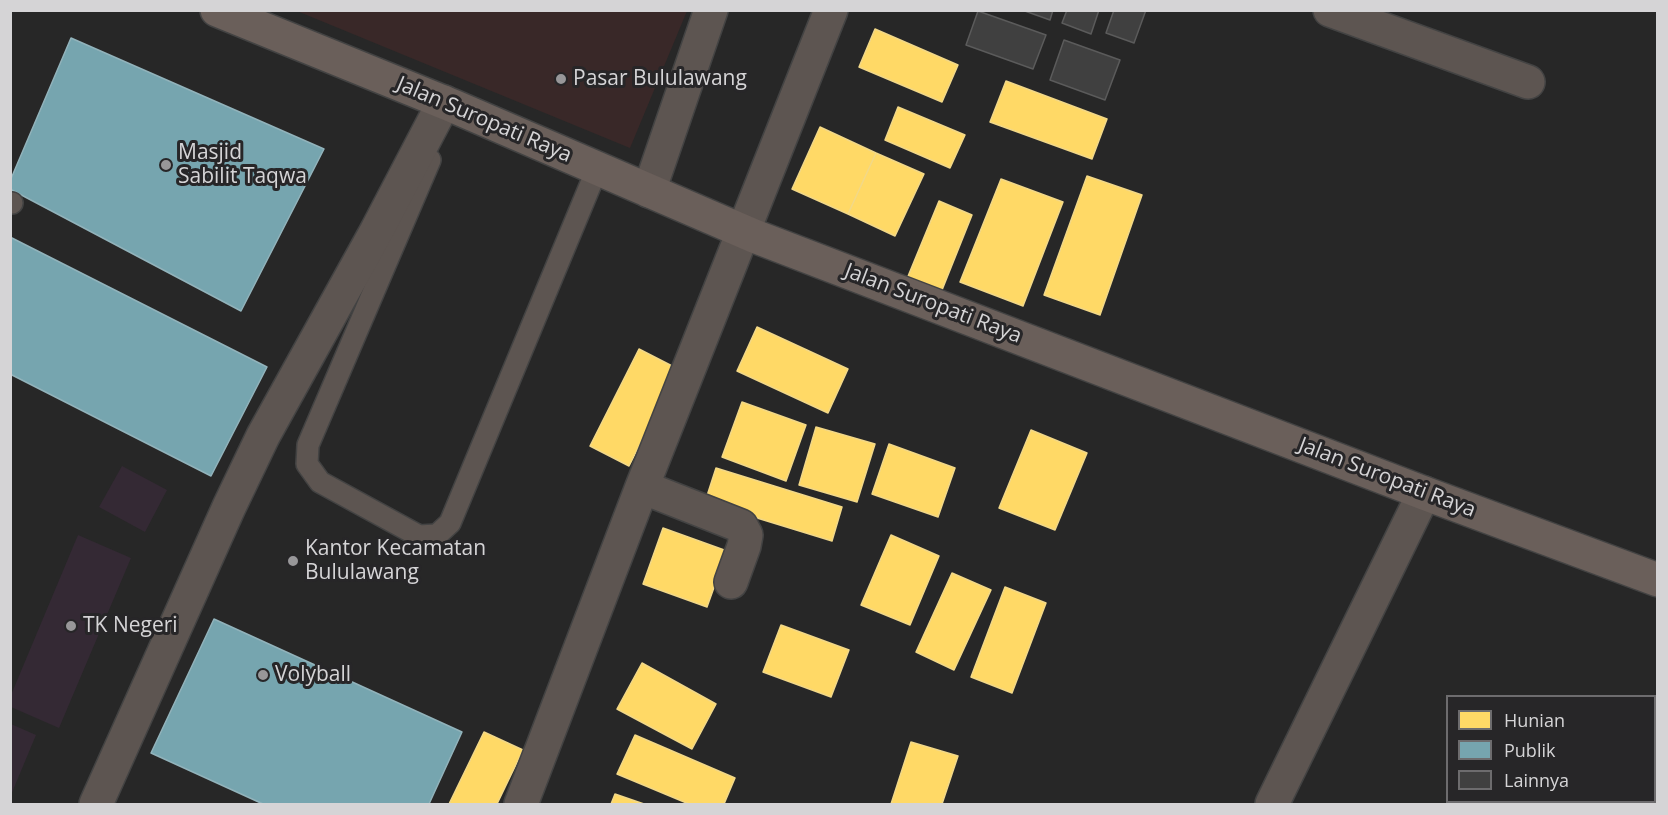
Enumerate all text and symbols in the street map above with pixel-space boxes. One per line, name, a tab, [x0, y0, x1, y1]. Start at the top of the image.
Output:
place label: Pasar Bululawang	[573, 66, 747, 92]
street label: Jalan Suropati Raya	[393, 72, 575, 168]
marker: Pasar Bululawang	[554, 72, 568, 86]
place label: Masjid Sabilit Taqwa	[178, 140, 307, 190]
marker: Masjid Sabilit Taqwa	[159, 158, 173, 172]
street label: Jalan Suropati Raya	[841, 259, 1025, 349]
street label: Jalan Suropati Raya	[1295, 433, 1479, 523]
place label: Kantor Kecamatan Bululawang	[305, 536, 486, 586]
marker: Kantor Kecamatan Bululawang	[286, 554, 300, 568]
place label: TK Negeri	[83, 613, 178, 639]
marker: TK Negeri	[64, 619, 78, 633]
place label: Volyball	[275, 662, 351, 688]
marker: Volyball	[256, 668, 270, 682]
legend	[1446, 695, 1656, 803]
text: Hunian	[1504, 708, 1565, 732]
text: Publik	[1504, 738, 1555, 762]
text: Lainnya	[1504, 768, 1569, 792]

